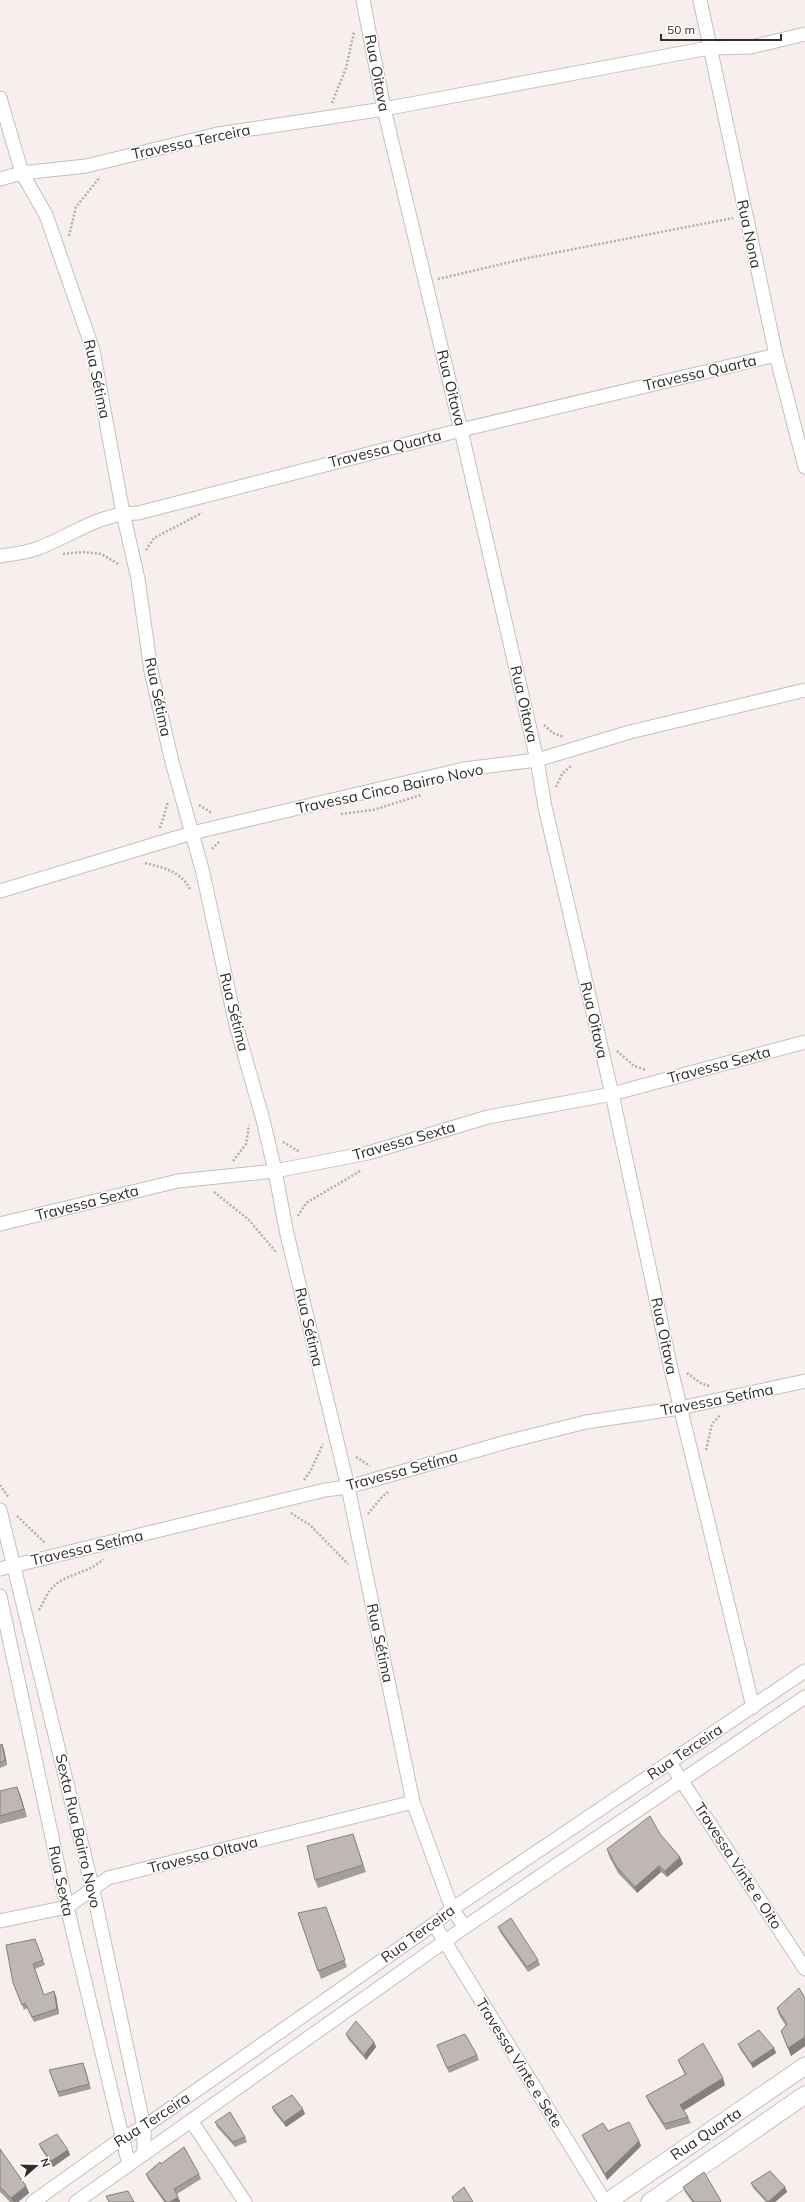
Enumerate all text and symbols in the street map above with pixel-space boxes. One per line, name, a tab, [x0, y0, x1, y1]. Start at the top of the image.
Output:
scale bar	[661, 16, 781, 42]
text: 50 m	[667, 22, 695, 37]
street label: Rua Oitava	[361, 33, 394, 113]
street label: Travessa Terceira	[130, 120, 252, 163]
street label: Rua Nona	[733, 198, 766, 270]
street label: Rua Sétima	[80, 338, 115, 420]
street label: Rua Oitava	[433, 348, 470, 428]
street label: Travessa Quarta	[642, 350, 758, 395]
street label: Travessa Quarta	[327, 425, 443, 472]
street label: Rua Sétima	[141, 656, 176, 738]
street label: Rua Oitava	[506, 664, 543, 744]
street label: Travessa Cinco Bairro Novo	[295, 759, 485, 818]
street label: Rua Sétima	[216, 971, 253, 1053]
street label: Rua Oitava	[576, 980, 613, 1060]
street label: Travessa Sexta	[665, 1042, 772, 1087]
street label: Travessa Sexta	[350, 1117, 457, 1164]
street label: Travessa Sexta	[33, 1181, 140, 1225]
street label: Rua Sétima	[291, 1286, 328, 1368]
street label: Rua Oitava	[647, 1296, 682, 1376]
street label: Travessa Setíma	[659, 1379, 775, 1420]
street label: Travessa Setíma	[344, 1447, 460, 1495]
street label: Travessa Setíma	[29, 1525, 145, 1570]
street label: Rua Sétima	[363, 1602, 398, 1684]
street label: Rua Terceira	[643, 1719, 726, 1784]
street label: Sexta Rua Bairro Novo	[51, 1752, 105, 1910]
street label: Travessa Vinte e Oito	[690, 1799, 786, 1933]
street label: Travessa OItava	[146, 1832, 260, 1877]
street label: Rua Sexta	[45, 1844, 78, 1918]
street label: Rua Terceira	[377, 1900, 458, 1967]
street label: Travessa Vinte e Sete	[472, 1995, 567, 2131]
street label: Rua Terceira	[110, 2088, 193, 2151]
street label: Rua Quarta	[667, 2103, 745, 2164]
north arrow	[16, 2146, 56, 2186]
text: N	[37, 2156, 53, 2169]

